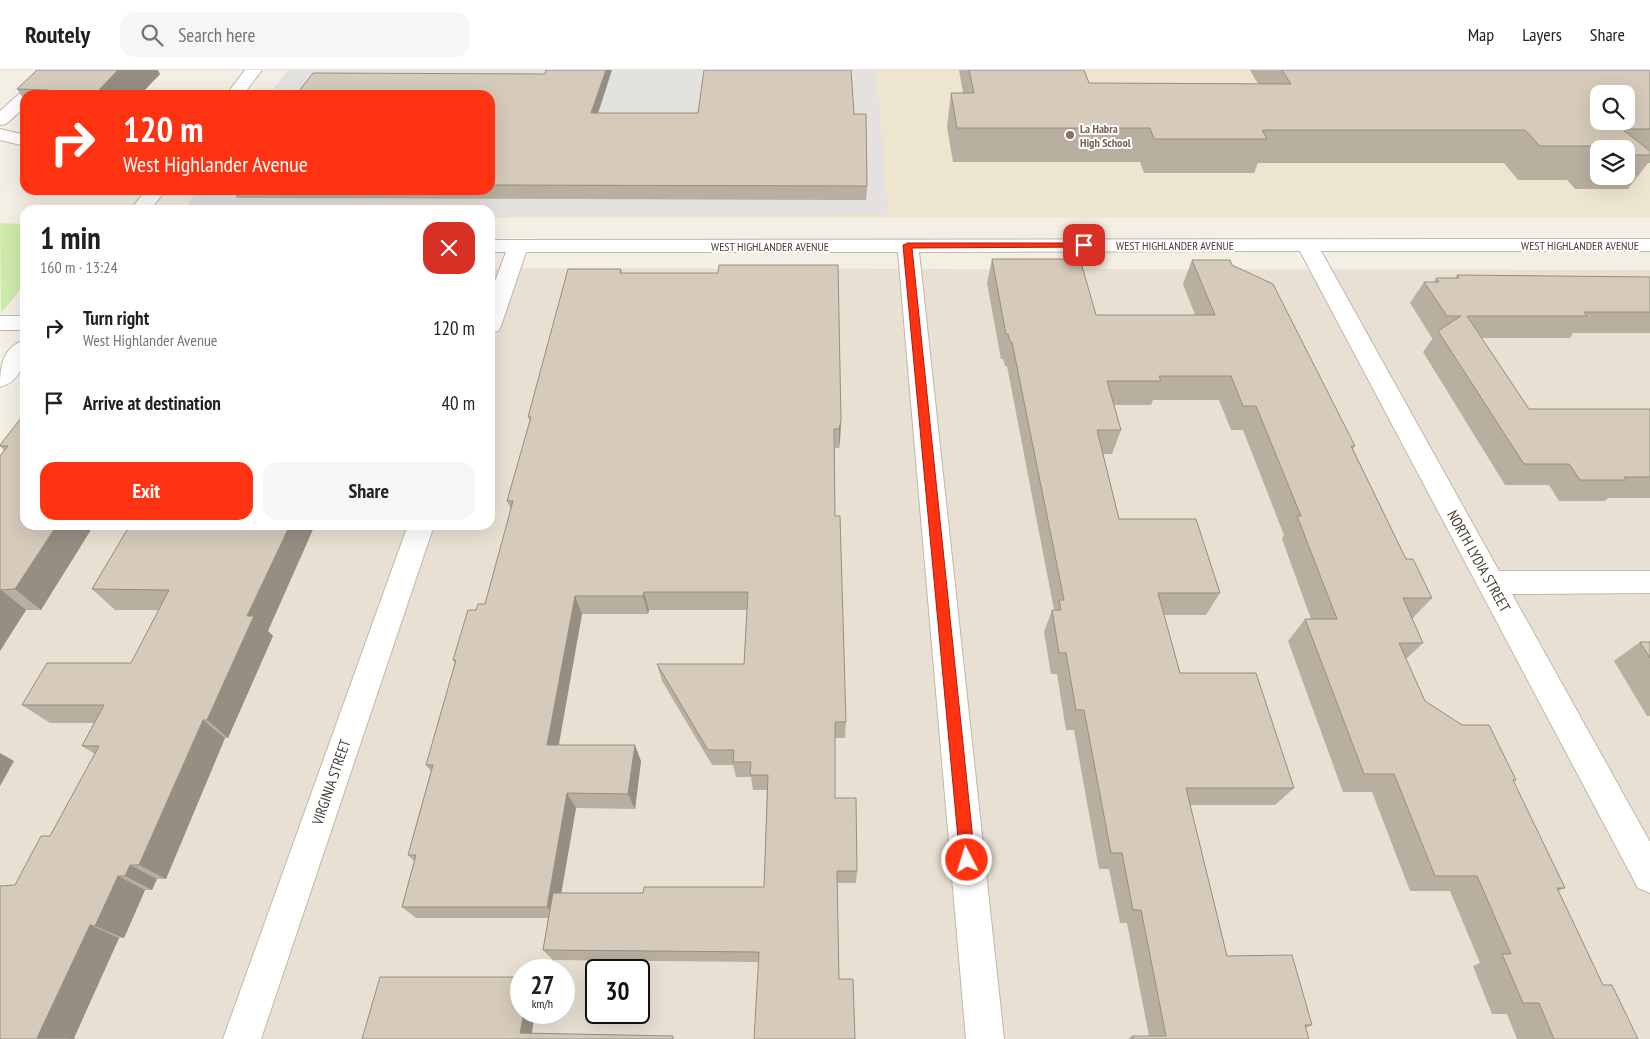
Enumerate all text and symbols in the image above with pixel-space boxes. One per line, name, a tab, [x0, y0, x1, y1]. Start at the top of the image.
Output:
search box	[120, 12, 470, 57]
text: Routely	[25, 19, 90, 50]
icon: search	[138, 21, 166, 49]
text: Search here	[178, 23, 255, 47]
text: Map	[1468, 23, 1494, 46]
text: Layers	[1522, 23, 1562, 46]
text: Share	[1590, 23, 1625, 46]
map controls	[1590, 85, 1635, 185]
button: search	[1590, 85, 1635, 130]
text: 120 m	[123, 106, 204, 152]
icon: right	[40, 110, 105, 175]
place label: La Habra High School	[1080, 121, 1131, 150]
marker: La Habra High School	[1064, 129, 1076, 141]
button: layers	[1590, 140, 1635, 185]
text: West Highlander Avenue	[123, 150, 308, 178]
text: 1 min	[40, 218, 101, 257]
button: close	[423, 222, 475, 274]
pin	[1063, 224, 1105, 266]
icon: arrive	[1070, 231, 1098, 259]
street label: WEST HIGHLANDER AVENUE	[1116, 238, 1234, 253]
street label: WEST HIGHLANDER AVENUE	[1521, 238, 1639, 253]
street label: WEST HIGHLANDER AVENUE	[711, 239, 829, 254]
text: 160 m · 13:24	[40, 257, 118, 277]
text: Turn right	[83, 306, 149, 330]
icon: right	[40, 314, 68, 342]
text: 120 m	[433, 316, 475, 340]
text: West Highlander Avenue	[83, 330, 217, 350]
icon: arrive	[40, 389, 68, 417]
text: Arrive at destination	[83, 391, 221, 415]
text: 40 m	[442, 391, 475, 415]
button: Exit	[40, 462, 253, 520]
button: Share	[263, 462, 475, 520]
street label: NORTH LYDIA STREET	[1443, 507, 1515, 615]
street label: VIRGINIA STREET	[307, 736, 355, 828]
position arrow	[940, 833, 992, 885]
speed limit sign: 30	[585, 959, 650, 1024]
text: 27	[531, 969, 554, 1001]
text: km/h	[532, 996, 553, 1011]

